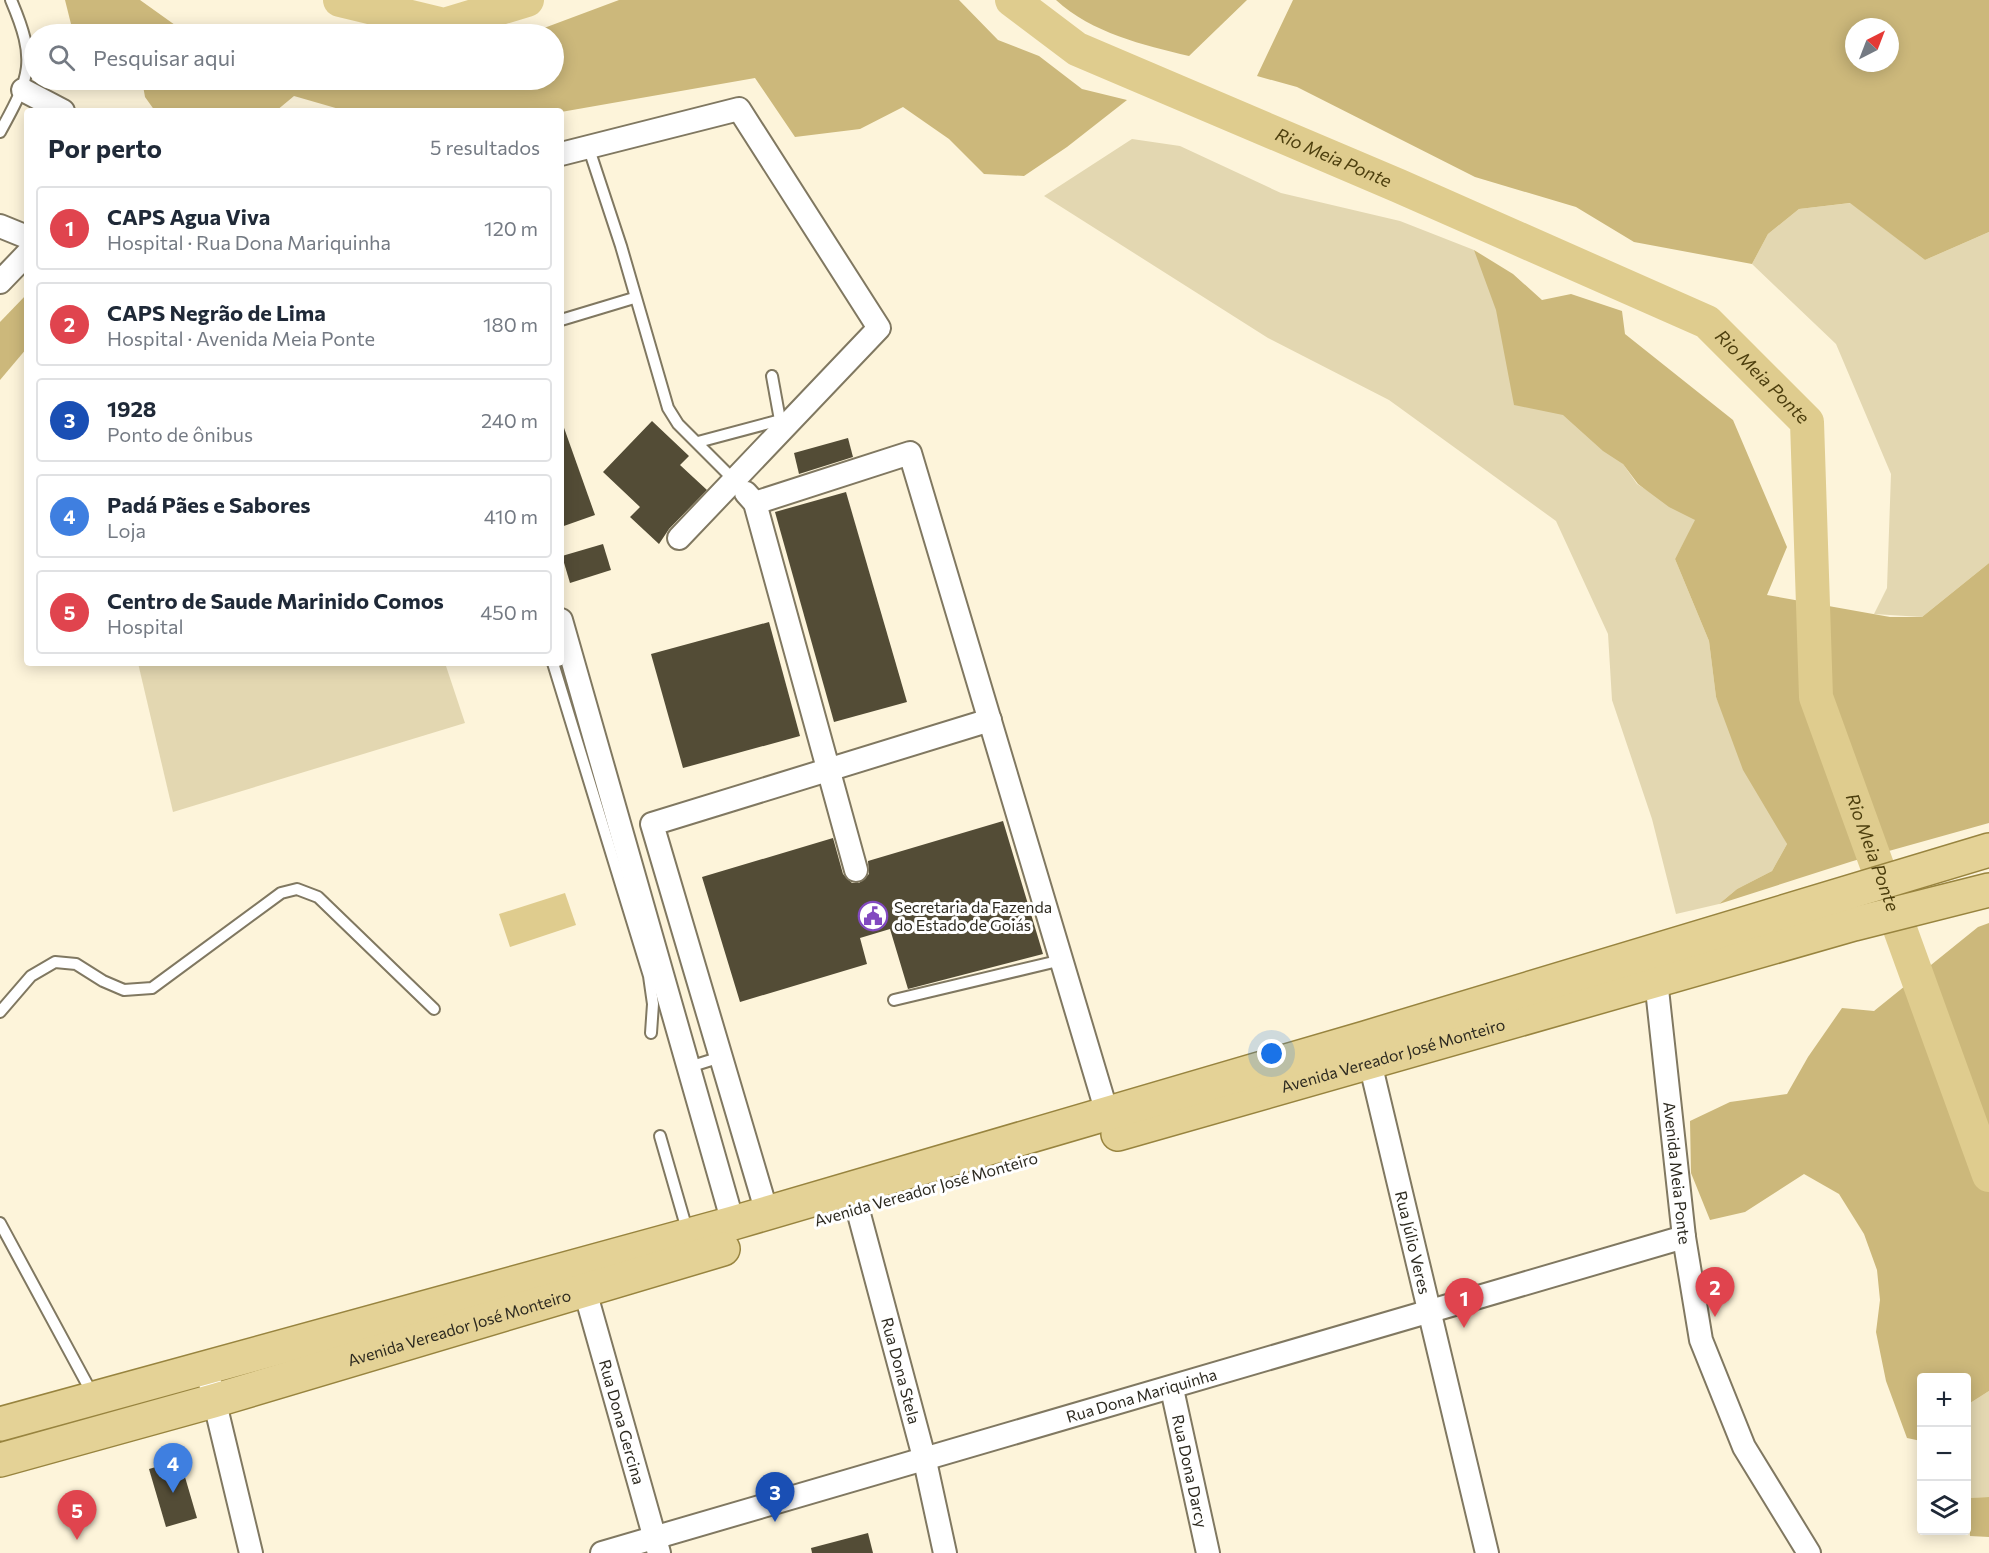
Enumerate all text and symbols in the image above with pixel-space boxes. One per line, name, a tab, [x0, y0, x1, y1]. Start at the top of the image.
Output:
north arrow	[1845, 18, 1899, 72]
search box	[24, 24, 564, 90]
icon: search	[45, 41, 78, 74]
text: Pesquisar aqui	[93, 44, 236, 71]
water label: Rio Meia Ponte	[1272, 123, 1396, 192]
text: Por perto	[48, 132, 162, 163]
text: 5 resultados	[430, 135, 540, 159]
text: CAPS Agua Viva	[107, 203, 270, 230]
text: 1	[65, 216, 74, 240]
text: 120 m	[484, 216, 538, 240]
text: Hospital · Rua Dona Mariquinha	[107, 230, 391, 254]
text: CAPS Negrão de Lima	[107, 299, 326, 326]
text: 2	[64, 312, 75, 336]
text: 180 m	[483, 312, 538, 336]
water label: Rio Meia Ponte	[1711, 325, 1815, 428]
text: Hospital · Avenida Meia Ponte	[107, 326, 375, 350]
text: 1928	[107, 395, 156, 422]
text: 3	[64, 408, 75, 432]
text: 240 m	[481, 408, 538, 432]
text: Ponto de ônibus	[107, 422, 253, 446]
text: Padá Pães e Sabores	[107, 491, 311, 518]
text: 4	[63, 504, 76, 528]
text: 410 m	[484, 504, 538, 528]
text: Loja	[107, 518, 146, 542]
text: Centro de Saude Marinido Comos	[107, 587, 444, 614]
text: 5	[64, 600, 75, 624]
text: 450 m	[480, 600, 538, 624]
text: Hospital	[107, 614, 184, 638]
water label: Rio Meia Ponte	[1842, 790, 1905, 915]
place label: Secretaria da Fazenda do Estado de Goiás	[894, 897, 1052, 934]
public building icon: Secretaria da Fazenda do Estado de Goiás	[857, 900, 889, 932]
street label: Avenida Vereador José Monteiro	[1279, 1014, 1507, 1096]
your location	[1257, 1039, 1286, 1068]
street label: Avenida Meia Ponte	[1660, 1100, 1695, 1246]
street label: Avenida Vereador José Monteiro	[812, 1147, 1040, 1230]
street label: Rua Júlio Veres	[1392, 1189, 1435, 1296]
pin: 2	[1696, 1268, 1734, 1317]
pin: 1	[1444, 1278, 1484, 1328]
street label: Avenida Vereador José Monteiro	[345, 1285, 573, 1369]
street label: Rua Dona Stela	[878, 1315, 925, 1426]
street label: Rua Dona Gercina	[596, 1357, 649, 1486]
street label: Rua Dona Mariquinha	[1064, 1364, 1219, 1426]
map controls	[1917, 1373, 1971, 1535]
button: +	[1917, 1373, 1971, 1427]
street label: Rua Dona Darcy	[1169, 1412, 1212, 1529]
button: −	[1917, 1427, 1971, 1481]
pin: 4	[154, 1444, 192, 1493]
pin: 3	[756, 1472, 794, 1522]
button: layers	[1917, 1481, 1971, 1535]
pin: 5	[58, 1490, 97, 1540]

